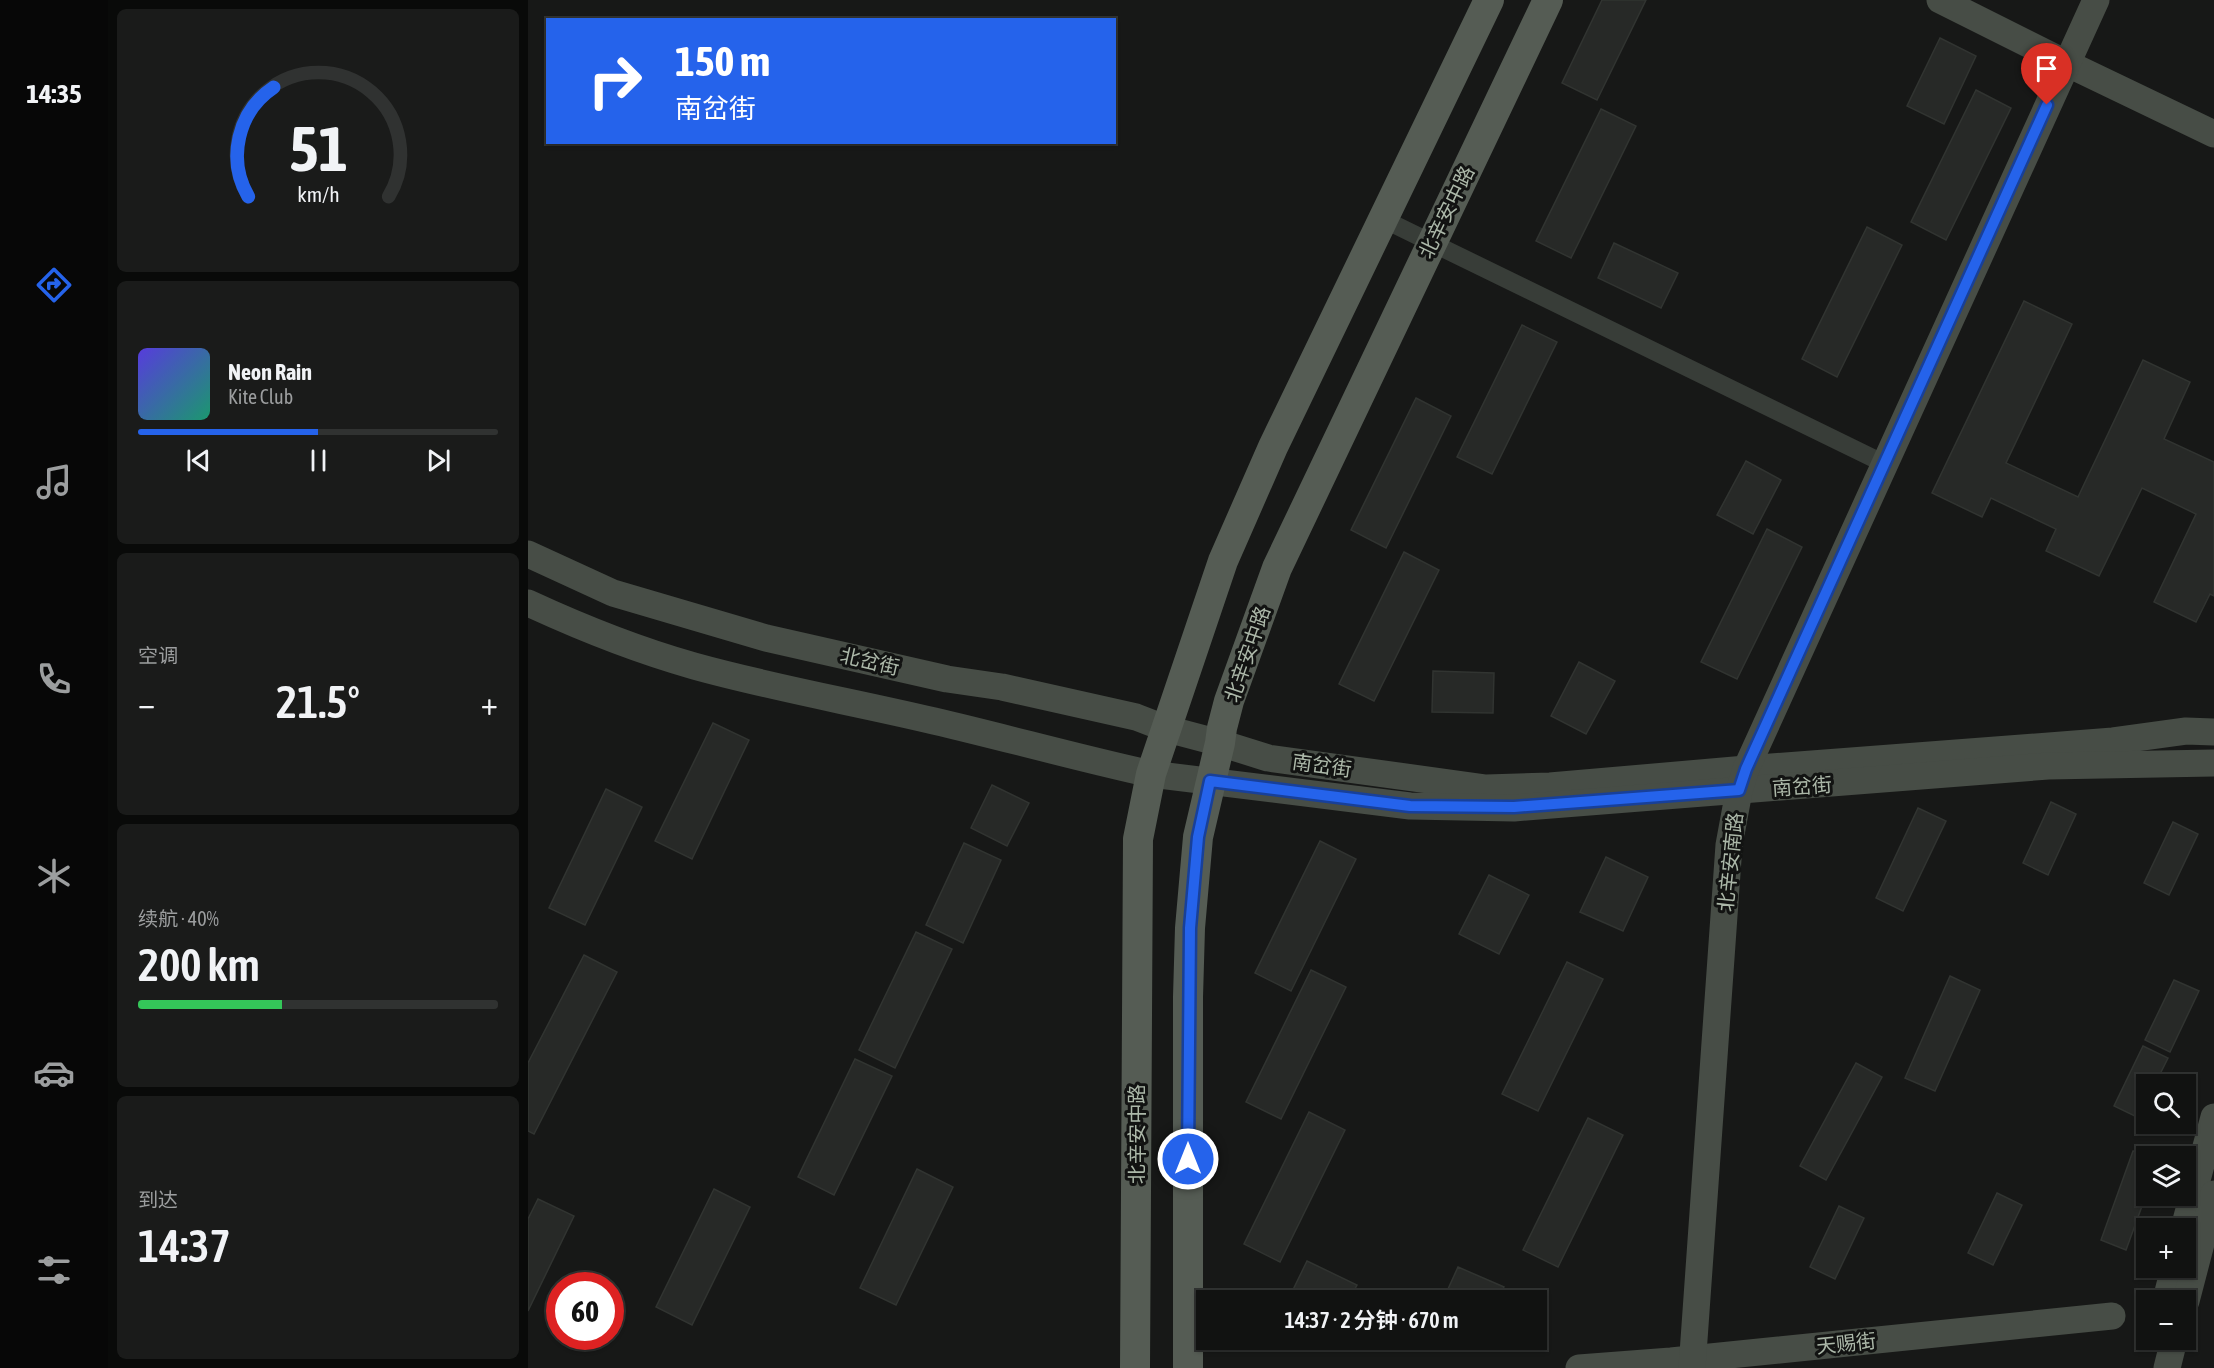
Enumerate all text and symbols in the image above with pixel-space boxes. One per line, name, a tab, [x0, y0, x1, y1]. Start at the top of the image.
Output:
text: 150 m	[675, 37, 770, 85]
icon: right	[576, 42, 654, 120]
pin	[2021, 43, 2072, 105]
icon: arrive	[2030, 52, 2063, 85]
text: 14:35	[26, 78, 82, 109]
text: 南岔街	[675, 93, 756, 124]
text: 51	[289, 114, 347, 185]
street label: 北辛安中路	[1414, 162, 1478, 262]
text: km/h	[297, 183, 339, 208]
icon: directions	[33, 264, 75, 306]
text: Neon Rain	[228, 359, 312, 385]
text: Kite Club	[228, 385, 293, 408]
icon: previous	[182, 444, 215, 477]
icon: pause	[302, 444, 335, 477]
icon: next	[422, 444, 455, 477]
icon: music	[33, 461, 75, 503]
street label: 北辛安中路	[1220, 603, 1274, 705]
street label: 北岔街	[838, 643, 902, 679]
text: 空调	[138, 644, 178, 667]
icon: phone	[33, 658, 75, 700]
text: 21.5°	[276, 676, 360, 728]
text: −	[138, 684, 155, 722]
text: +	[481, 684, 498, 722]
street label: 南岔街	[1291, 749, 1353, 781]
street label: 南岔街	[1771, 772, 1833, 800]
street label: 北辛安南路	[1713, 811, 1747, 913]
icon: climate	[33, 855, 75, 897]
text: 续航 · 40%	[138, 907, 219, 930]
text: 200 km	[138, 939, 260, 991]
icon: car	[33, 1052, 75, 1094]
map controls	[2136, 1074, 2196, 1350]
button: search	[2136, 1074, 2196, 1134]
street label: 北辛安中路	[1125, 1084, 1148, 1184]
position arrow	[1156, 1127, 1220, 1191]
button: layers	[2136, 1146, 2196, 1206]
text: 到达	[138, 1188, 178, 1211]
button: +	[2136, 1218, 2196, 1278]
text: 14:37	[138, 1220, 231, 1272]
icon: filters	[33, 1249, 75, 1291]
speed limit sign: 60	[546, 1272, 624, 1350]
button: −	[2136, 1290, 2196, 1350]
text: 14:37 · 2 分钟 · 670 m	[1285, 1307, 1458, 1333]
street label: 天赐街	[1815, 1328, 1877, 1358]

